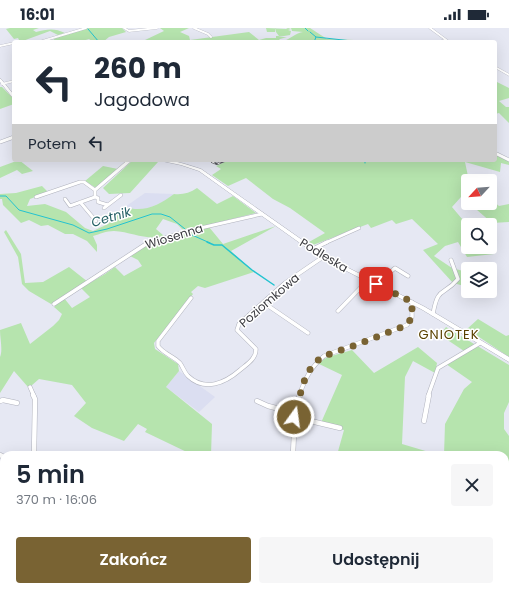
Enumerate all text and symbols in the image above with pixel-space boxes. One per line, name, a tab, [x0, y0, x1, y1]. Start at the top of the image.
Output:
text: 16:01	[20, 4, 55, 25]
text: 260 m	[94, 49, 182, 88]
icon: left	[28, 56, 80, 108]
text: Jagodowa	[94, 87, 190, 112]
icon: left	[85, 132, 107, 154]
text: Potem	[28, 133, 77, 154]
north arrow	[461, 174, 497, 210]
map controls	[461, 174, 497, 298]
water label: Cetnik	[89, 202, 135, 232]
button: search	[461, 218, 497, 254]
street label: Wiosenna	[143, 219, 205, 253]
street label: Podleska	[297, 234, 351, 276]
button: layers	[461, 262, 497, 298]
pin	[359, 267, 393, 301]
street label: Poziomkowa	[235, 269, 303, 331]
icon: arrive	[365, 273, 387, 295]
district label: GNIOTEK	[418, 325, 480, 344]
position arrow	[273, 396, 315, 438]
text: 5 min	[16, 458, 85, 491]
button: close	[451, 464, 493, 506]
text: 370 m · 16:06	[16, 490, 97, 509]
button: Zakończ	[16, 537, 251, 583]
button: Udostępnij	[259, 537, 493, 583]

